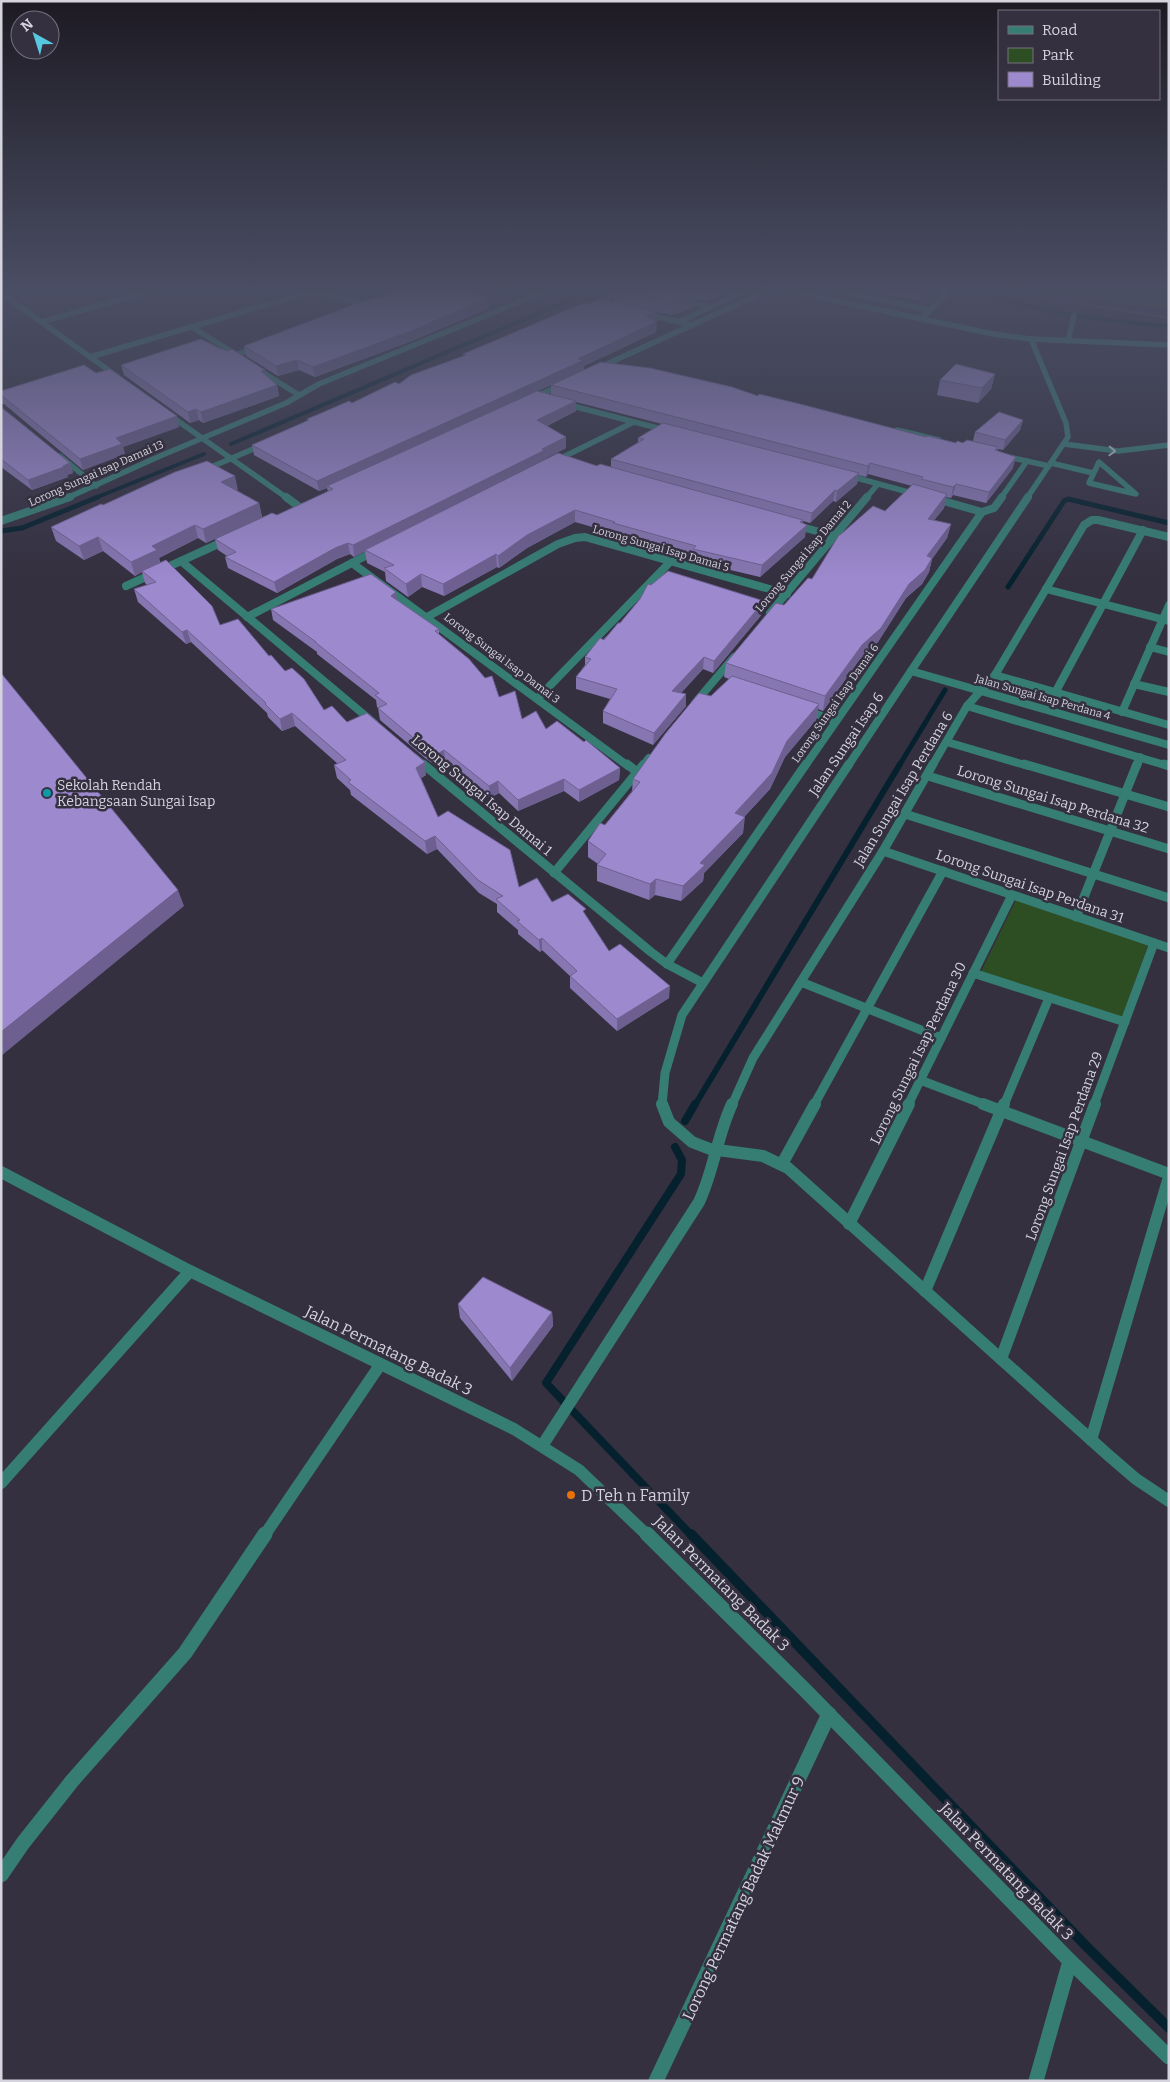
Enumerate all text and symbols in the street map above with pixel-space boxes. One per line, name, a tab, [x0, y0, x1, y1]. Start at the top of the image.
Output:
north arrow	[10, 10, 60, 60]
legend	[998, 10, 1160, 100]
text: N	[18, 15, 37, 35]
text: Road	[1042, 21, 1077, 39]
text: Park	[1042, 46, 1074, 64]
text: Building	[1042, 71, 1101, 89]
street label: Lorong Sungai Isap Damai 13	[27, 438, 166, 509]
one-way arrow	[1109, 446, 1117, 456]
street label: Lorong Sungai Isap Damai 2	[753, 498, 854, 615]
street label: Lorong Sungai Isap Damai 5	[591, 523, 731, 574]
street label: Lorong Sungai Isap Damai 3	[441, 611, 562, 706]
street label: Lorong Sungai Isap Damai 6	[789, 641, 881, 765]
street label: Jalan Sungai Isap Perdana 4	[973, 672, 1113, 723]
street label: Jalan Sungai Isap 6	[805, 689, 887, 800]
street label: Jalan Sungai Isap Perdana 6	[850, 708, 957, 871]
street label: Lorong Sungai Isap Damai 1	[408, 732, 556, 859]
street label: Lorong Sungai Isap Perdana 32	[955, 762, 1151, 837]
place label: Sekolah Rendah Kebangsaan Sungai Isap	[57, 777, 215, 810]
marker: Sekolah Rendah Kebangsaan Sungai Isap	[41, 787, 53, 799]
street label: Lorong Sungai Isap Perdana 31	[934, 846, 1126, 927]
street label: Lorong Sungai Isap Perdana 30	[867, 959, 970, 1147]
street label: Lorong Sungai Isap Perdana 29	[1022, 1049, 1107, 1243]
street label: Jalan Permatang Badak 3	[301, 1301, 476, 1399]
place label: D Teh n Family	[581, 1486, 690, 1505]
marker: D Teh n Family	[565, 1489, 577, 1501]
street label: Jalan Permatang Badak 3	[649, 1511, 793, 1655]
street label: Lorong Permatang Badak Makmur 9	[678, 1773, 808, 2023]
street label: Jalan Permatang Badak 3	[935, 1798, 1077, 1944]

